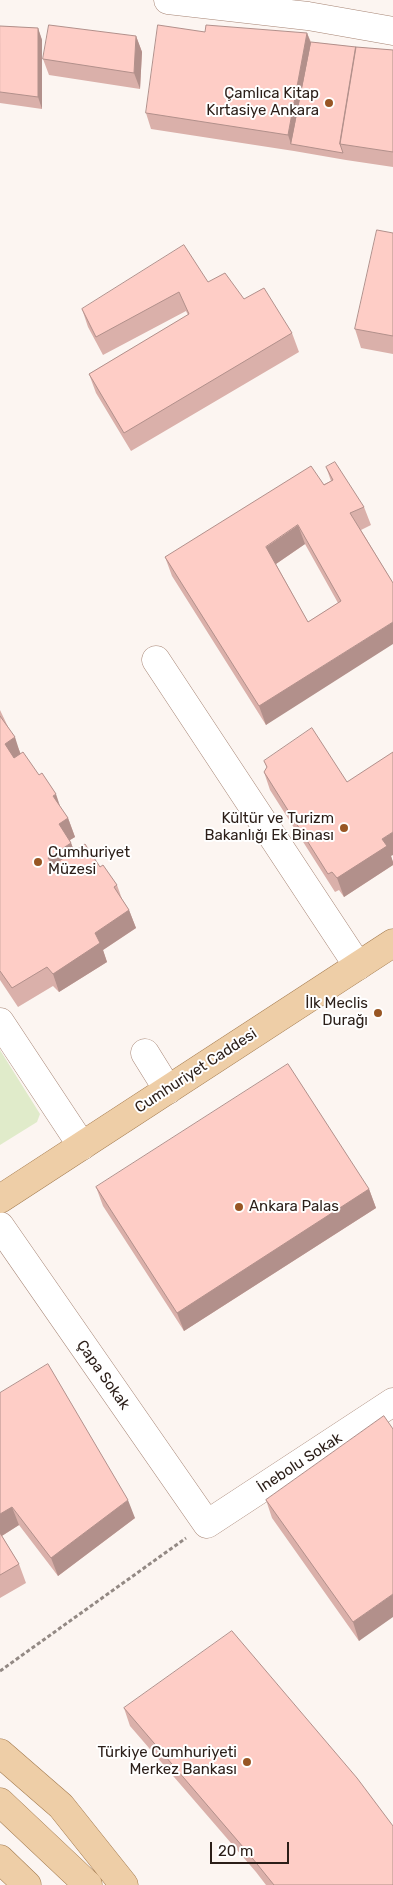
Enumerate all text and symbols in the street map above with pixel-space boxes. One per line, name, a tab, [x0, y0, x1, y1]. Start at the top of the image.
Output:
place label: Çamlıca Kitap Kırtasiye Ankara	[206, 85, 319, 120]
marker: Çamlıca Kitap Kırtasiye Ankara	[323, 97, 335, 109]
place label: Kültür ve Turizm Bakanlığı Ek Binası	[204, 810, 334, 845]
marker: Kültür ve Turizm Bakanlığı Ek Binası	[338, 822, 350, 834]
place label: Cumhuriyet Müzesi	[48, 844, 130, 879]
marker: Cumhuriyet Müzesi	[32, 856, 44, 868]
place label: İlk Meclis Durağı	[305, 995, 368, 1030]
marker: İlk Meclis Durağı	[372, 1007, 384, 1019]
street label: Cumhuriyet Caddesi	[132, 1025, 260, 1117]
place label: Ankara Palas	[249, 1198, 339, 1216]
marker: Ankara Palas	[233, 1201, 245, 1213]
street label: Çapa Sokak	[72, 1337, 134, 1413]
street label: İnebolu Sokak	[254, 1429, 346, 1497]
place label: Türkiye Cumhuriyeti Merkez Bankası	[98, 1744, 237, 1779]
marker: Türkiye Cumhuriyeti Merkez Bankası	[241, 1756, 253, 1768]
scale bar	[213, 1832, 292, 1864]
text: 20 m	[218, 1842, 253, 1860]

